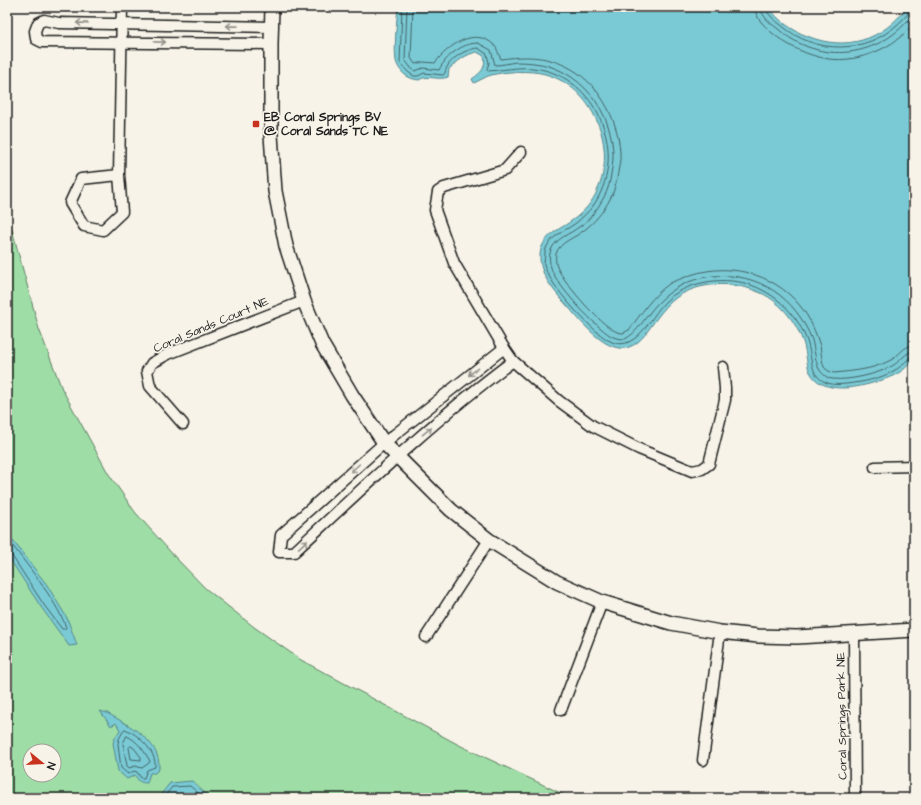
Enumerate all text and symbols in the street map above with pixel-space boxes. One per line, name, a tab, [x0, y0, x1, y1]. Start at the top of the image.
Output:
one-way arrow	[76, 19, 89, 27]
one-way arrow	[226, 22, 239, 30]
one-way arrow	[153, 38, 166, 46]
place label: EB Coral Springs BV @ Coral Sands TC NE	[264, 109, 389, 140]
marker: EB Coral Springs BV @ Coral Sands TC NE	[251, 119, 261, 129]
street label: Coral Sands Court NE	[151, 293, 271, 357]
one-way arrow	[468, 367, 479, 376]
one-way arrow	[422, 427, 432, 436]
one-way arrow	[350, 464, 360, 473]
one-way arrow	[298, 539, 308, 549]
street label: Coral Springs Park NE	[832, 652, 853, 780]
north arrow	[22, 743, 62, 783]
text: N	[43, 760, 59, 772]

